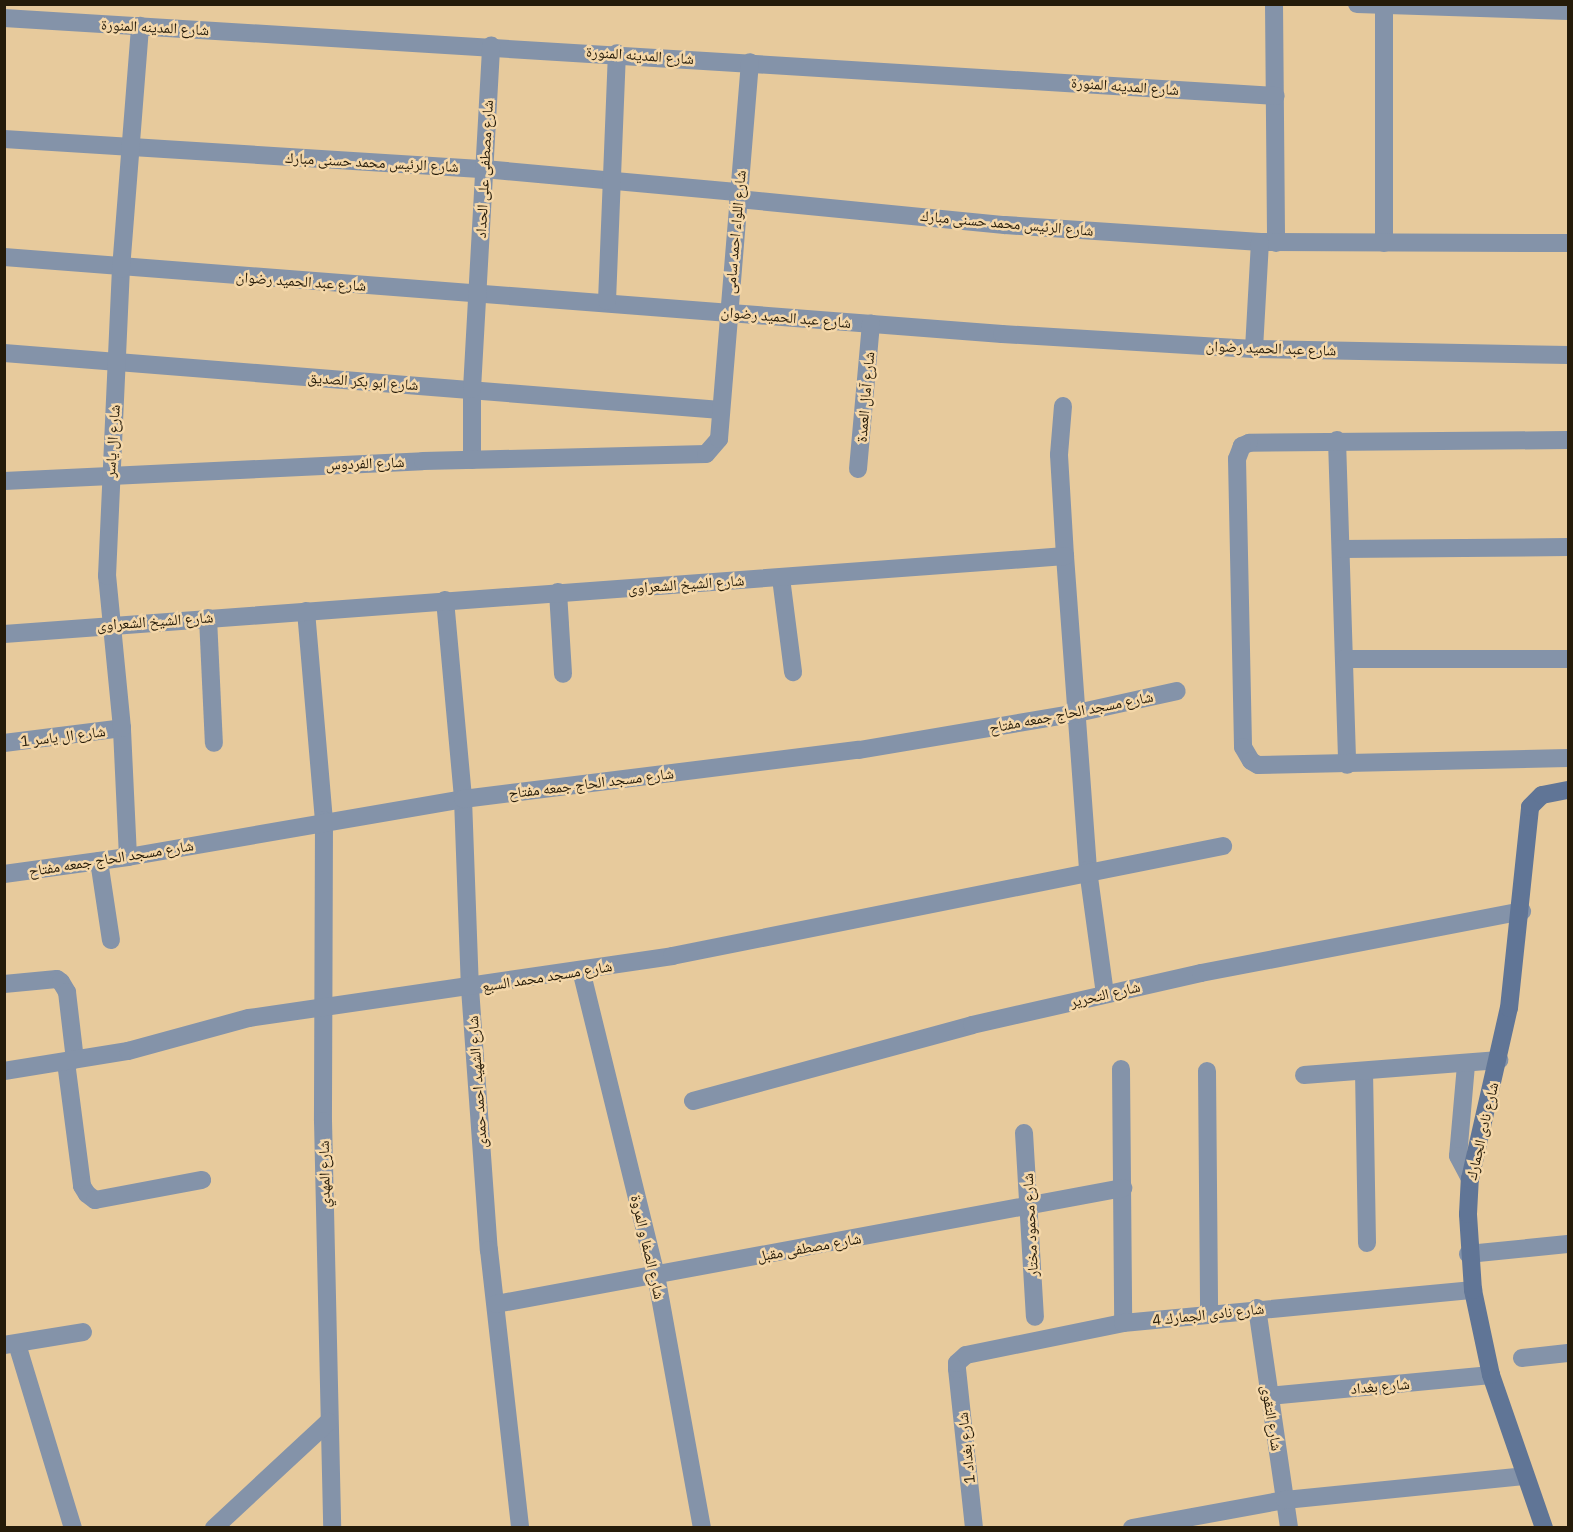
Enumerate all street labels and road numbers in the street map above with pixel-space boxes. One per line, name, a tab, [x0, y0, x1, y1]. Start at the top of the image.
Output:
street label: شارع المدينه المنورة	[100, 15, 210, 39]
street label: شارع المدينه المنورة	[585, 42, 695, 68]
street label: شارع المدينه المنورة	[1070, 73, 1180, 99]
street label: شارع مصطفى على الحداد	[471, 99, 497, 239]
street label: شارع الرئيس محمد حسنى مبارك	[285, 148, 459, 176]
street label: شارع اللواء احمد سامى	[721, 169, 749, 295]
street label: شارع الرئيس محمد حسنى مبارك	[920, 206, 1094, 240]
street label: شارع عبد الحميد رضوان	[235, 267, 367, 295]
street label: شارع عبد الحميد رضوان	[720, 302, 852, 332]
street label: شارع عبد الحميد رضوان	[1205, 337, 1337, 359]
street label: شارع آمال العمدة	[852, 351, 878, 443]
street label: شارع ابو بكر الصديق	[307, 368, 419, 394]
street label: شارع ال ياسر	[100, 404, 124, 478]
street label: شارع الفردوس	[325, 453, 405, 473]
street label: شارع الشيخ الشعراوى	[627, 571, 745, 597]
street label: شارع الشيخ الشعراوى	[96, 608, 214, 634]
street label: شارع مسجد الحاج جمعه مفتاح	[987, 687, 1155, 737]
street label: شارع ال ياسر 1	[19, 722, 107, 750]
street label: شارع مسجد الحاج جمعه مفتاح	[507, 764, 675, 802]
street label: شارع مسجد الحاج جمعه مفتاح	[27, 836, 195, 880]
street label: شارع مسجد محمد السبع	[481, 957, 613, 995]
street label: شارع التحرير	[1068, 977, 1142, 1011]
street label: شارع الشهيد احمد حمدى	[463, 1015, 491, 1149]
street label: شارع نادى الجمارك	[1462, 1080, 1502, 1182]
street label: شارع المهدي	[314, 1140, 334, 1208]
street label: شارع محمود مختار	[1018, 1173, 1042, 1277]
street label: شارع الصفا و المروة	[627, 1193, 669, 1301]
street label: شارع مصطفى مقبل	[755, 1229, 863, 1265]
street label: شارع نادى الجمارك 4	[1151, 1299, 1265, 1329]
street label: شارع بغداد	[1350, 1374, 1410, 1398]
street label: شارع التقوى	[1258, 1384, 1286, 1452]
street label: شارع بغداد 1	[953, 1411, 979, 1485]

